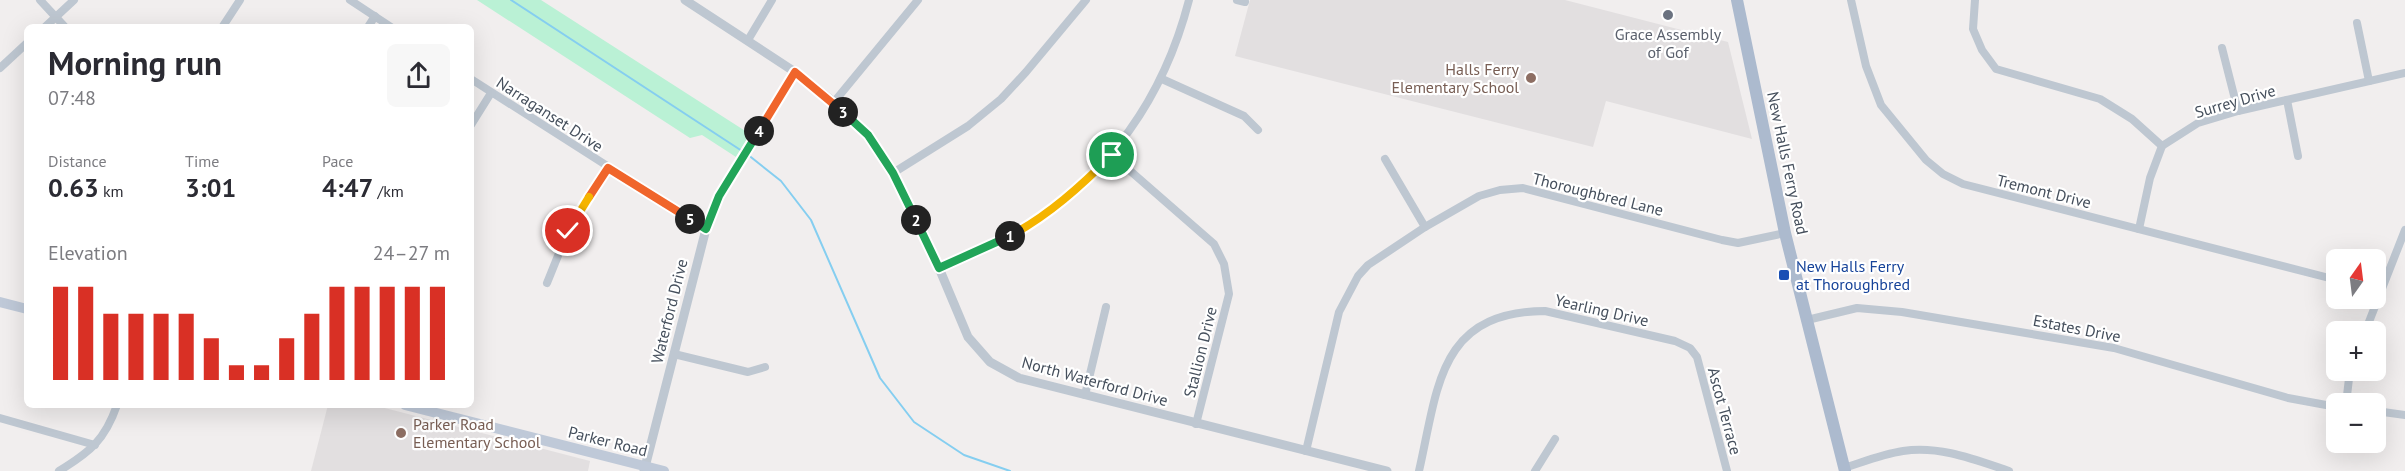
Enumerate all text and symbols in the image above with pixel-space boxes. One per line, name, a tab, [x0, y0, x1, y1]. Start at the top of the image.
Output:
marker: Grace Assembly of Gof	[1661, 8, 1675, 22]
place label: Grace Assembly of Gof	[1615, 24, 1722, 62]
text: Morning run	[48, 41, 222, 84]
button: share	[387, 44, 450, 107]
place label: Halls Ferry Elementary School	[1392, 59, 1520, 97]
marker: Halls Ferry Elementary School	[1524, 71, 1538, 85]
street label: Narraganset Drive	[493, 72, 607, 156]
street label: Surrey Drive	[2192, 80, 2278, 122]
text: 07:48	[48, 85, 96, 111]
street label: New Halls Ferry Road	[1763, 90, 1813, 236]
pin: 3	[828, 97, 858, 127]
text: 3	[838, 102, 848, 122]
pin: 4	[744, 116, 774, 146]
text: 4	[754, 121, 764, 141]
pin	[1086, 129, 1137, 180]
icon: arrive	[1095, 138, 1128, 171]
text: Distance	[48, 151, 107, 171]
text: Time	[185, 151, 219, 171]
text: Pace	[322, 151, 353, 171]
street label: Thoroughbred Lane	[1531, 168, 1665, 220]
street label: Tremont Drive	[1995, 170, 2093, 212]
text: 0.63	[48, 171, 99, 204]
text: 3:01	[185, 171, 236, 204]
text: 4:47	[322, 171, 373, 204]
text: km	[99, 181, 124, 201]
text: /km	[373, 181, 404, 201]
pin: 5	[675, 204, 705, 234]
pin	[542, 205, 593, 256]
pin: 2	[901, 205, 931, 235]
text: 5	[685, 209, 695, 229]
text: 2	[911, 210, 921, 230]
icon: check	[551, 214, 584, 247]
pin: 1	[995, 221, 1025, 251]
text: 1	[1005, 226, 1015, 246]
text: Elevation	[48, 240, 128, 266]
text: 24–27 m	[373, 240, 450, 266]
north arrow	[2326, 249, 2386, 309]
map controls	[2326, 249, 2386, 453]
place label: New Halls Ferry at Thoroughbred	[1796, 256, 1910, 294]
street label: Waterford Drive	[646, 257, 692, 365]
marker: New Halls Ferry at Thoroughbred	[1777, 268, 1791, 282]
street label: Yearling Drive	[1553, 290, 1651, 330]
street label: Stallion Drive	[1179, 304, 1221, 400]
street label: Estates Drive	[2031, 310, 2123, 346]
button: +	[2326, 321, 2386, 381]
street label: North Waterford Drive	[1020, 352, 1170, 410]
street label: Ascot Terrace	[1704, 365, 1746, 457]
button: −	[2326, 393, 2386, 453]
place label: Parker Road Elementary School	[413, 414, 541, 452]
street label: Parker Road	[566, 422, 650, 460]
marker: Parker Road Elementary School	[394, 426, 408, 440]

